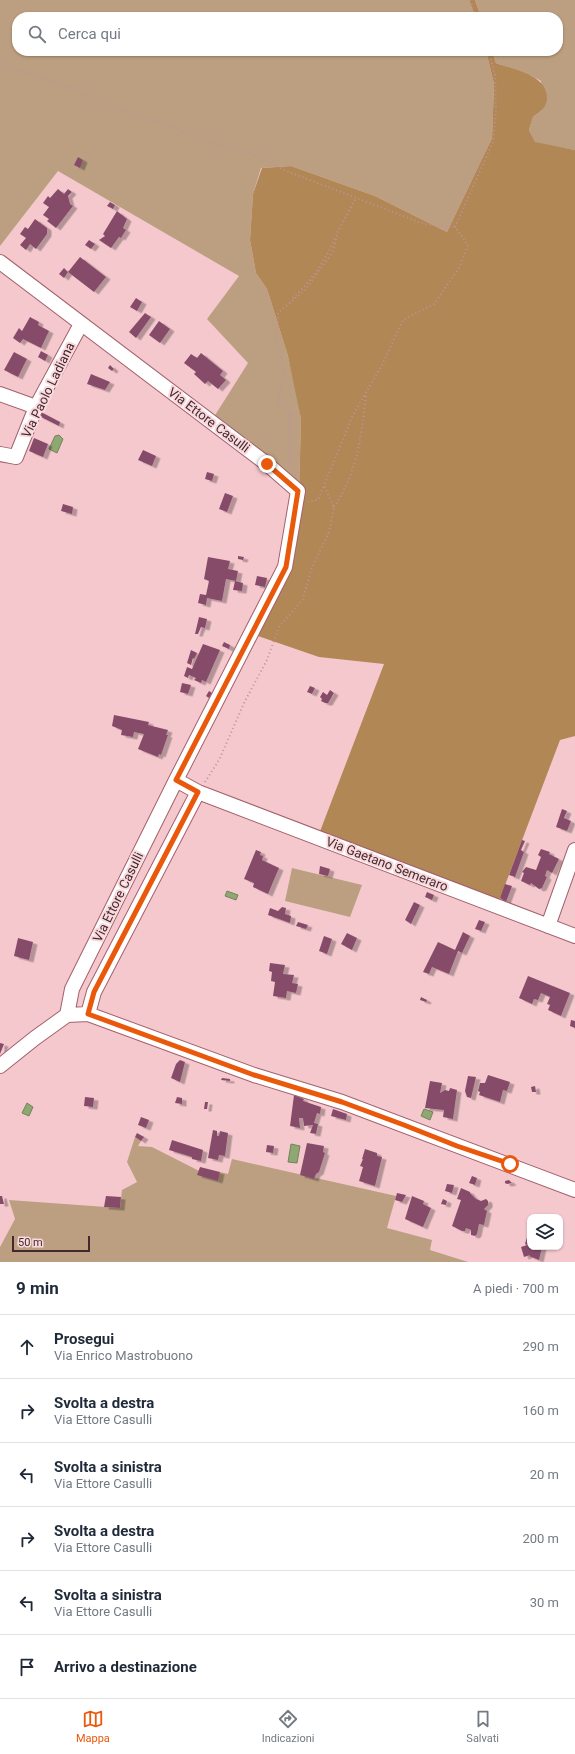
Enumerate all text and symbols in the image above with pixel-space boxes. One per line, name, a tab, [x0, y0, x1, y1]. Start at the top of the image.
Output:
search box	[12, 12, 563, 56]
icon: search	[26, 23, 48, 45]
text: Cerca qui	[58, 25, 121, 43]
street label: Via Paolo Ladiana	[18, 340, 78, 440]
street label: Via Ettore Casulli	[165, 384, 253, 456]
route end	[258, 455, 276, 473]
street label: Via Gaetano Semeraro	[324, 834, 450, 894]
street label: Via Ettore Casulli	[90, 850, 146, 944]
route start	[501, 1155, 519, 1173]
map controls	[527, 1214, 563, 1250]
button: layers	[527, 1214, 563, 1250]
scale bar	[12, 1234, 90, 1253]
text: 50 m	[18, 1236, 43, 1249]
text: 9 min	[16, 1278, 59, 1298]
text: A piedi · 700 m	[473, 1281, 559, 1296]
text: Prosegui	[54, 1330, 114, 1348]
icon: ahead	[16, 1336, 38, 1358]
text: 290 m	[522, 1339, 559, 1354]
text: Via Enrico Mastrobuono	[54, 1348, 193, 1363]
text: Svolta a destra	[54, 1394, 154, 1412]
icon: right	[16, 1400, 38, 1422]
text: 160 m	[522, 1403, 559, 1418]
text: Via Ettore Casulli	[54, 1412, 152, 1427]
text: Svolta a sinistra	[54, 1458, 162, 1476]
icon: left	[16, 1464, 38, 1486]
text: 20 m	[530, 1467, 559, 1482]
text: Via Ettore Casulli	[54, 1476, 152, 1491]
text: Svolta a destra	[54, 1522, 154, 1540]
icon: right	[16, 1528, 38, 1550]
text: 200 m	[522, 1531, 559, 1546]
text: Via Ettore Casulli	[54, 1540, 152, 1555]
text: Svolta a sinistra	[54, 1586, 162, 1604]
icon: left	[16, 1592, 38, 1614]
text: 30 m	[530, 1595, 559, 1610]
text: Via Ettore Casulli	[54, 1604, 152, 1619]
icon: arrive	[16, 1656, 38, 1678]
text: Arrivo a destinazione	[54, 1658, 197, 1676]
tab: Mappa	[76, 1708, 110, 1745]
tab: Indicazioni	[262, 1708, 315, 1745]
tab: Salvati	[466, 1708, 499, 1745]

